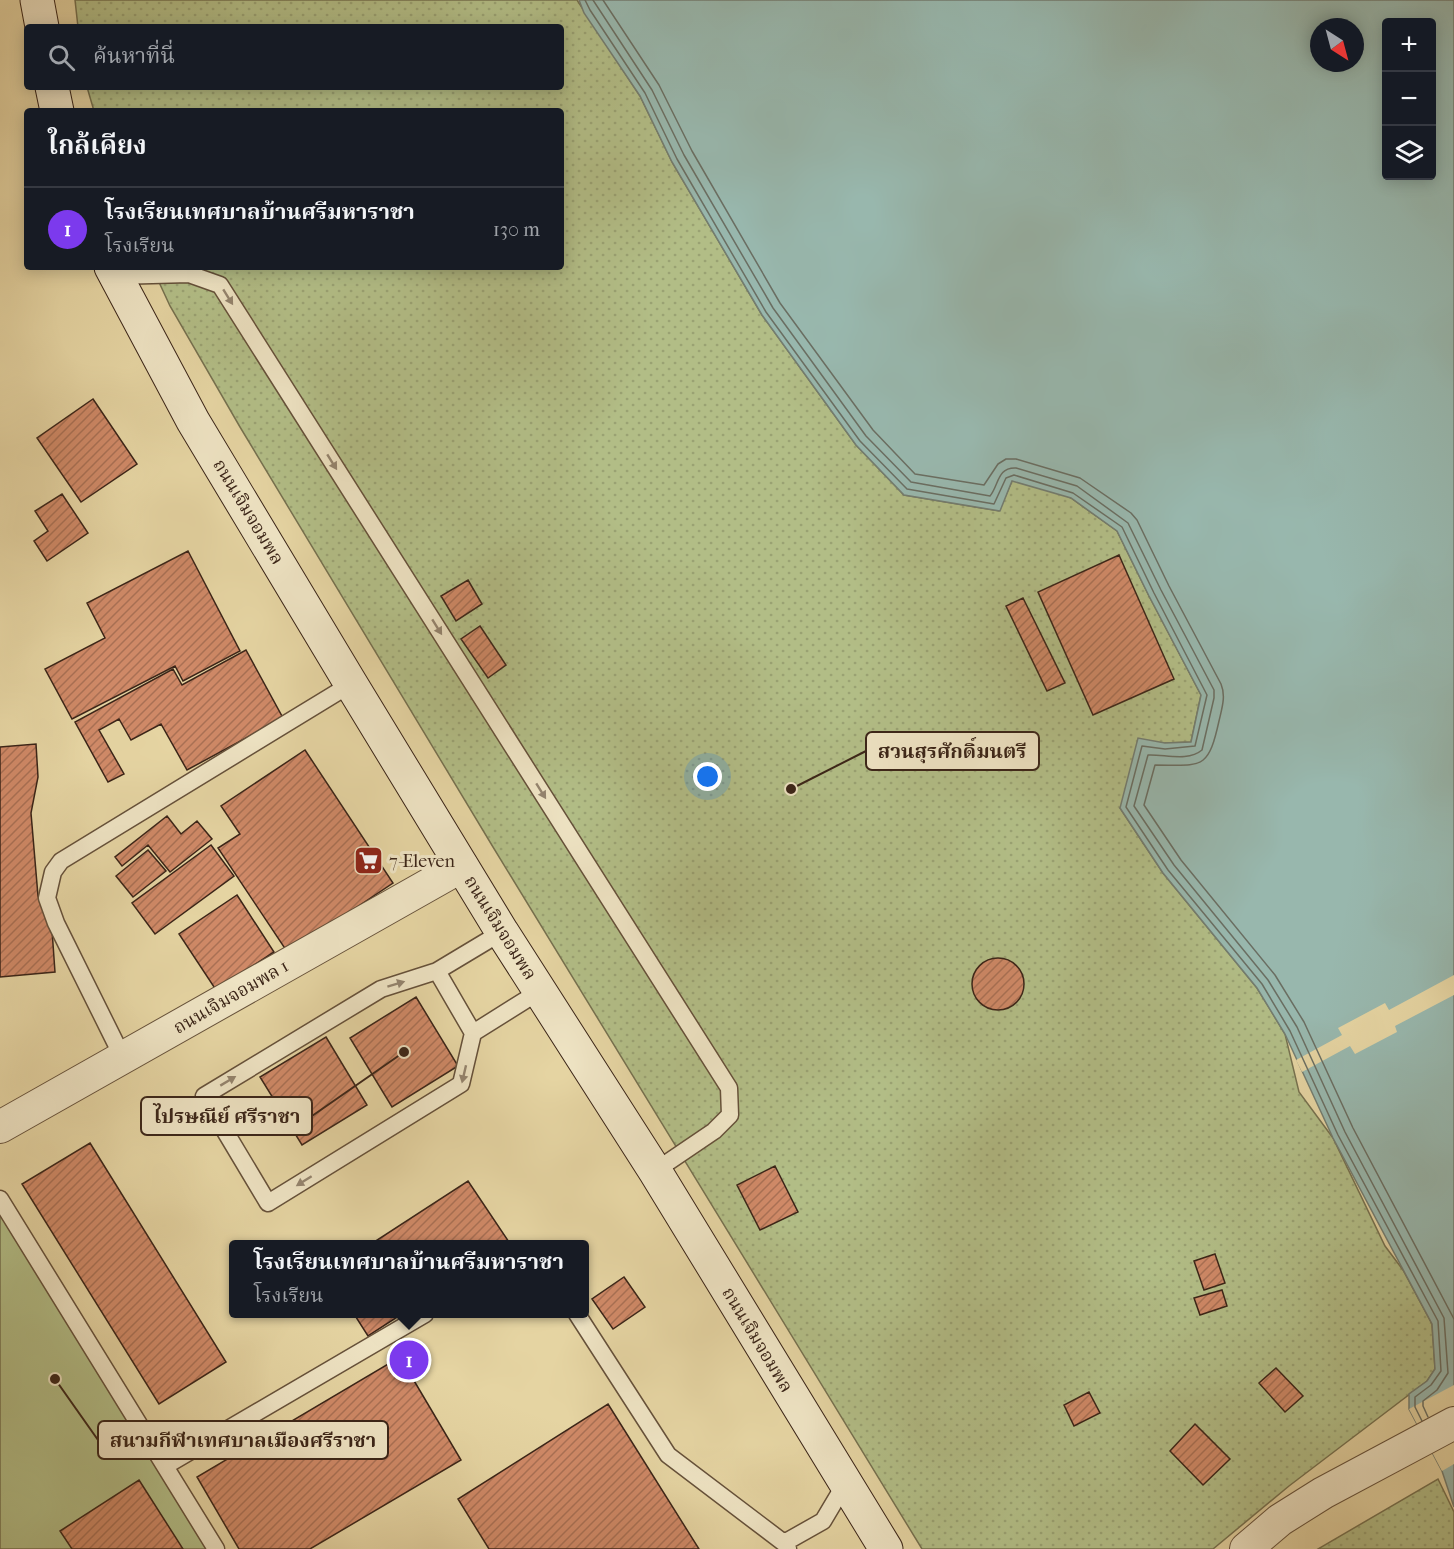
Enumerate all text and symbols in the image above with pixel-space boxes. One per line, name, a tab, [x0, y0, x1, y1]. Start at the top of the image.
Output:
north arrow	[1310, 18, 1364, 72]
map controls	[1382, 18, 1436, 180]
button: +	[1382, 18, 1436, 72]
search box	[24, 24, 564, 90]
icon: search	[45, 41, 78, 74]
text: ค้นหาที่นี่	[93, 43, 175, 69]
button: −	[1382, 72, 1436, 126]
button: layers	[1382, 126, 1436, 180]
text: ใกล้เคียง	[48, 130, 147, 161]
text: โรงเรียนเทศบาลบ้านศรีมหาราชา	[105, 199, 415, 225]
text: 1	[64, 218, 71, 241]
text: 130 m	[493, 218, 540, 241]
text: โรงเรียน	[105, 234, 174, 257]
one-way arrow	[222, 289, 233, 305]
one-way arrow	[327, 454, 338, 470]
street label: ถนนเจิมจอมพล	[208, 455, 288, 569]
one-way arrow	[431, 618, 442, 635]
callout: สวนสุรศักดิ์มนตรี	[866, 732, 1039, 770]
text: สวนสุรศักดิ์มนตรี	[878, 736, 1026, 764]
your location	[693, 762, 722, 791]
one-way arrow	[535, 783, 546, 799]
supermarket icon: 7-Eleven	[352, 845, 384, 877]
place label: 7-Eleven	[389, 851, 455, 872]
street label: ถนนเจิมจอมพล	[459, 872, 541, 984]
street label: ถนนเจิมจอมพล 1	[170, 956, 292, 1038]
one-way arrow	[387, 979, 405, 988]
one-way arrow	[458, 1065, 468, 1083]
one-way arrow	[220, 1076, 236, 1087]
callout: ไปรษณีย์ ศรีราชา	[141, 1097, 312, 1135]
text: ไปรษณีย์ ศรีราชา	[153, 1103, 300, 1128]
one-way arrow	[296, 1175, 312, 1186]
popup	[229, 1240, 589, 1318]
text: โรงเรียนเทศบาลบ้านศรีมหาราชา	[254, 1249, 564, 1275]
street label: ถนนเจิมจอมพล	[717, 1283, 797, 1397]
text: โรงเรียน	[254, 1284, 323, 1307]
pin: 1	[390, 1338, 428, 1382]
callout: สนามกีฬาเทศบาลเมืองศรีราชา	[98, 1421, 388, 1459]
text: สนามกีฬาเทศบาลเมืองศรีราชา	[110, 1429, 376, 1452]

